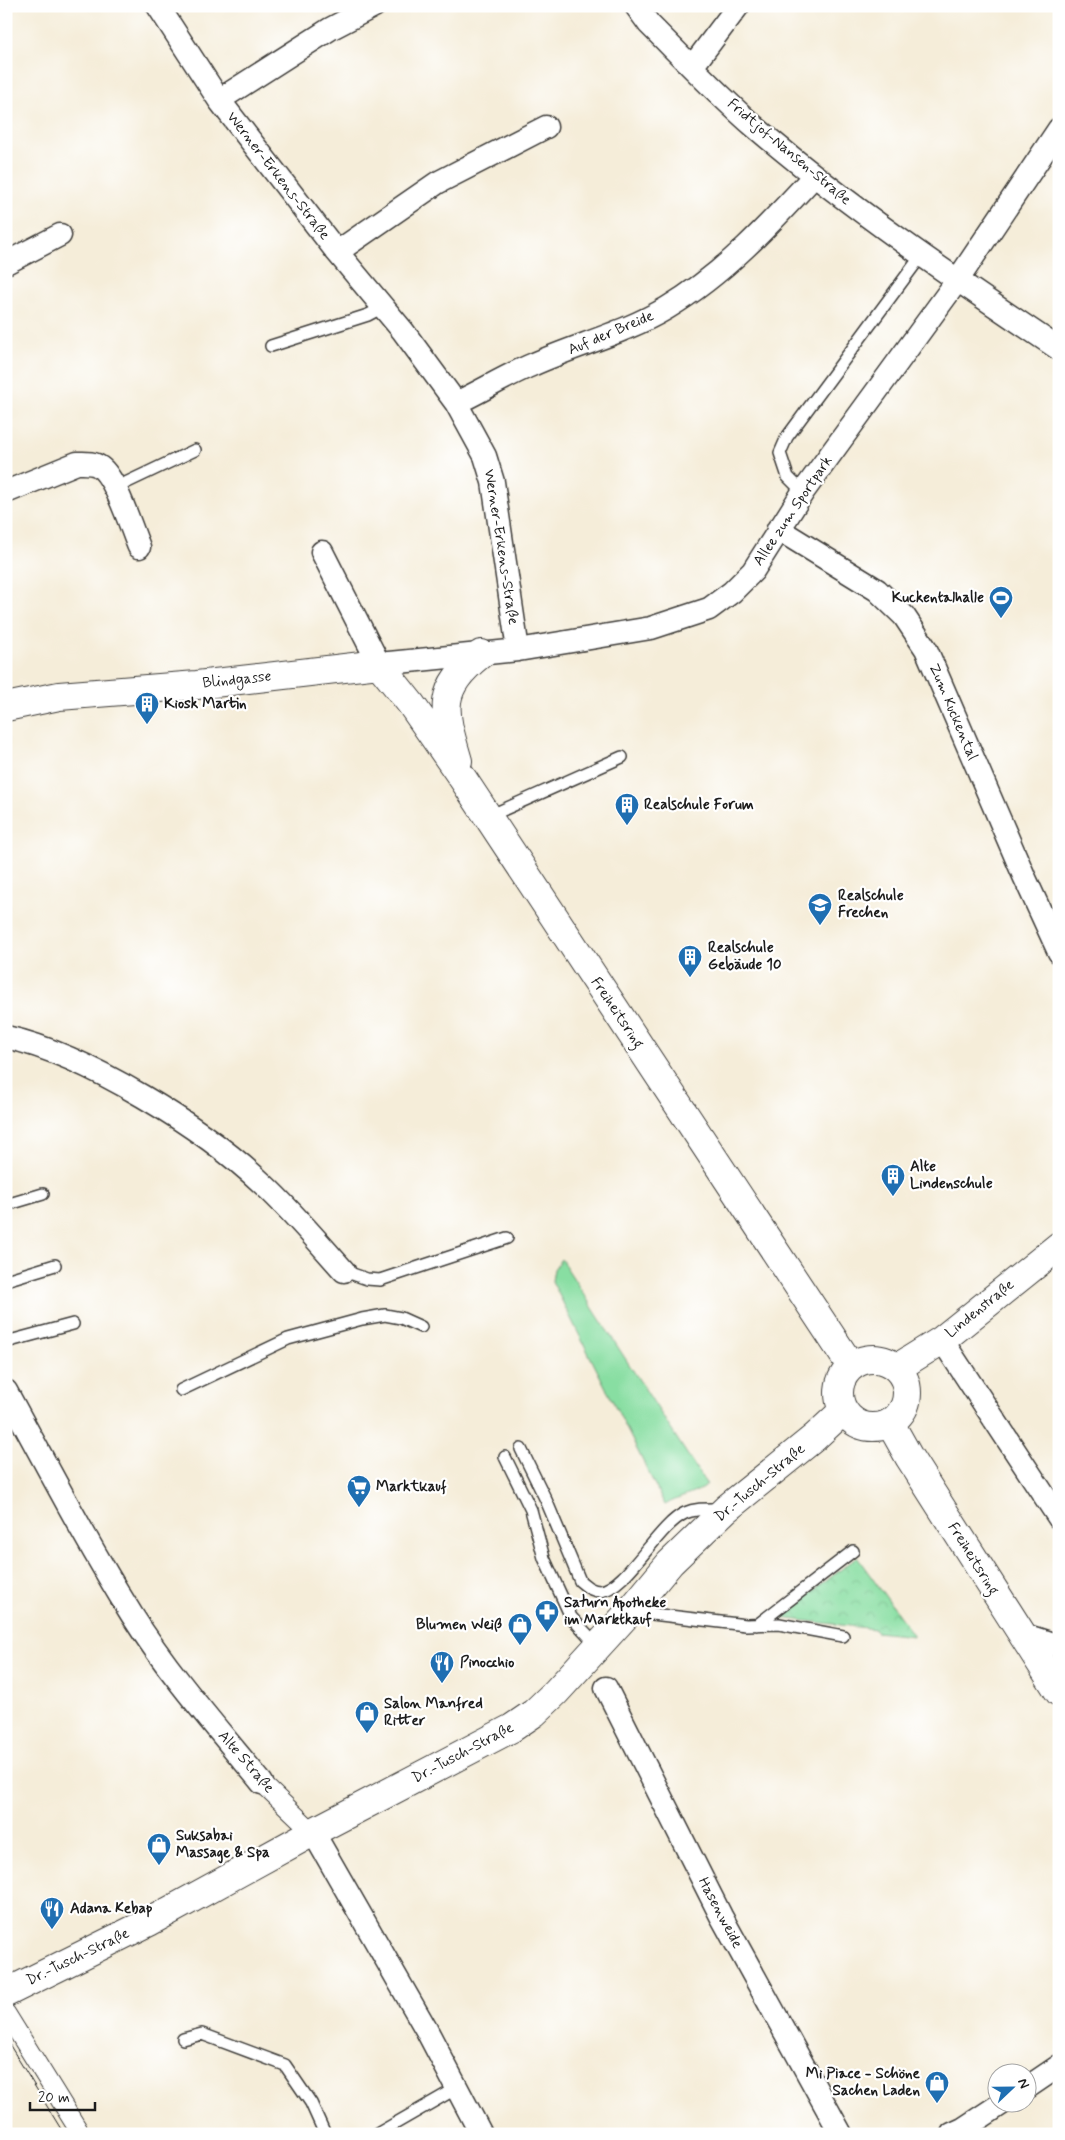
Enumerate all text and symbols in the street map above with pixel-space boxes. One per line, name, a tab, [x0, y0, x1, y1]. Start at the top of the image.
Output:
street label: Fridtjof-Nansen-Straße	[723, 94, 855, 210]
street label: Werner-Erkens-Straße	[222, 108, 334, 244]
street label: Auf der Breide	[565, 306, 657, 360]
street label: Allee zum Sportpark	[749, 452, 837, 570]
street label: Werner-Erkens-Straße	[479, 468, 523, 626]
sports icon: Kuckentalhalle	[988, 585, 1014, 619]
place label: Kuckentalhalle	[892, 588, 984, 608]
street label: Zum Kuckental	[924, 661, 983, 764]
street label: Blindgasse	[202, 666, 273, 695]
building icon: Kiosk Martin	[134, 691, 160, 725]
place label: Kiosk Martin	[164, 694, 247, 714]
building icon: Realschule Forum	[614, 792, 640, 826]
place label: Realschule Forum	[644, 795, 754, 815]
place label: Realschule Frechen	[838, 886, 904, 923]
school or university icon: Realschule Frechen	[807, 892, 833, 926]
place label: Realschule Gebäude 10	[708, 938, 782, 975]
building icon: Realschule Gebäude 10	[677, 944, 703, 978]
street label: Freiheitsring	[585, 973, 648, 1053]
place label: Alte Lindenschule	[910, 1157, 993, 1194]
building icon: Alte Lindenschule	[880, 1163, 906, 1197]
street label: Lindenstraße	[941, 1275, 1019, 1343]
street label: Dr.-Tusch-Straße	[711, 1439, 809, 1527]
supermarket icon: Marktkauf	[346, 1474, 372, 1508]
place label: Marktkauf	[376, 1477, 447, 1497]
street label: Freiheitsring	[942, 1519, 1003, 1600]
place label: Saturn Apotheke im Marktkauf	[564, 1593, 666, 1630]
pharmacy icon: Saturn Apotheke im Marktkauf	[534, 1599, 560, 1633]
shop icon: Blumen Weiß	[507, 1612, 533, 1646]
place label: Blumen Weiß	[416, 1615, 502, 1635]
restaurant icon: Pinocchio	[429, 1650, 455, 1684]
place label: Pinocchio	[460, 1653, 514, 1673]
place label: Salon Manfred Ritter	[384, 1694, 483, 1731]
shop icon: Salon Manfred Ritter	[354, 1700, 380, 1734]
street label: Dr.-Tusch-Straße	[409, 1718, 517, 1788]
street label: Alte Straße	[213, 1727, 279, 1797]
place label: Suksabai Massage & Spa	[176, 1826, 270, 1864]
shop icon: Suksabai Massage & Spa	[146, 1832, 172, 1866]
street label: Hasenweide	[693, 1874, 747, 1952]
restaurant icon: Adana Kebap	[39, 1896, 65, 1930]
place label: Adana Kebap	[70, 1899, 153, 1919]
street label: Dr.-Tusch-Straße	[23, 1923, 133, 1991]
north arrow	[988, 2062, 1038, 2112]
place label: Mi Piace - Schöne Sachen Laden	[806, 2064, 921, 2101]
shop icon: Mi Piace - Schöne Sachen Laden	[924, 2070, 950, 2104]
text: N	[1013, 2076, 1033, 2091]
scale bar	[30, 2080, 95, 2112]
text: 20 m	[38, 2088, 70, 2108]

